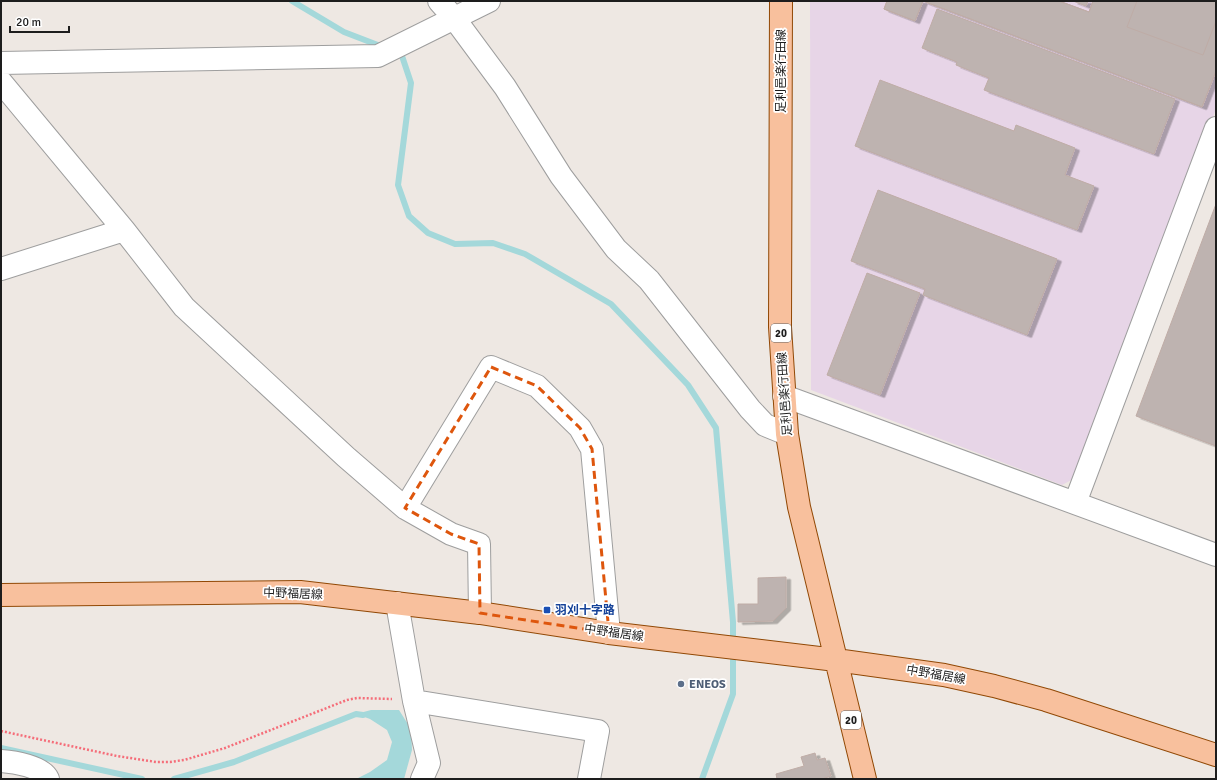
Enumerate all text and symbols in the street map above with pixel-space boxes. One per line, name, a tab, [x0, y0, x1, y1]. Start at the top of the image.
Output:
scale bar	[10, 8, 69, 34]
text: 20 m	[16, 15, 41, 30]
street label: 足利邑楽行田線	[774, 29, 789, 113]
road number: 20	[771, 324, 791, 342]
street label: 足利邑楽行田線	[775, 352, 795, 436]
street label: 中野福居線	[263, 585, 323, 603]
place label: 羽刈十字路	[555, 603, 615, 618]
marker: 羽刈十字路	[542, 605, 552, 615]
street label: 中野福居線	[583, 621, 645, 645]
street label: 中野福居線	[905, 662, 967, 688]
place label: ENEOS	[689, 677, 726, 692]
marker: ENEOS	[676, 679, 686, 689]
road number: 20	[841, 711, 861, 729]

